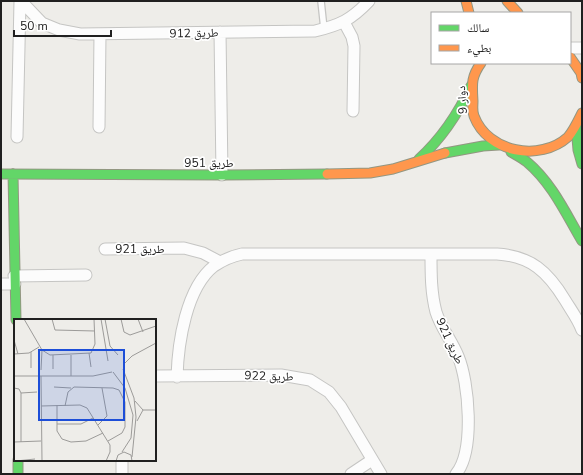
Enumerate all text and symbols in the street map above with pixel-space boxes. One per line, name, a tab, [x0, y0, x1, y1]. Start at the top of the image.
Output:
scale bar	[14, 12, 111, 38]
legend	[431, 12, 571, 64]
text: 50 m	[20, 18, 48, 34]
text: سالك	[467, 20, 489, 36]
street label: طريق 912	[169, 25, 219, 41]
text: بطيء	[467, 40, 491, 58]
street label: دوار 9	[453, 85, 471, 115]
street label: طريق 951	[184, 155, 234, 171]
street label: طريق 921	[115, 241, 165, 257]
street label: طريق 921	[432, 315, 468, 367]
inset map	[14, 319, 156, 461]
street label: طريق 922	[244, 367, 294, 385]

